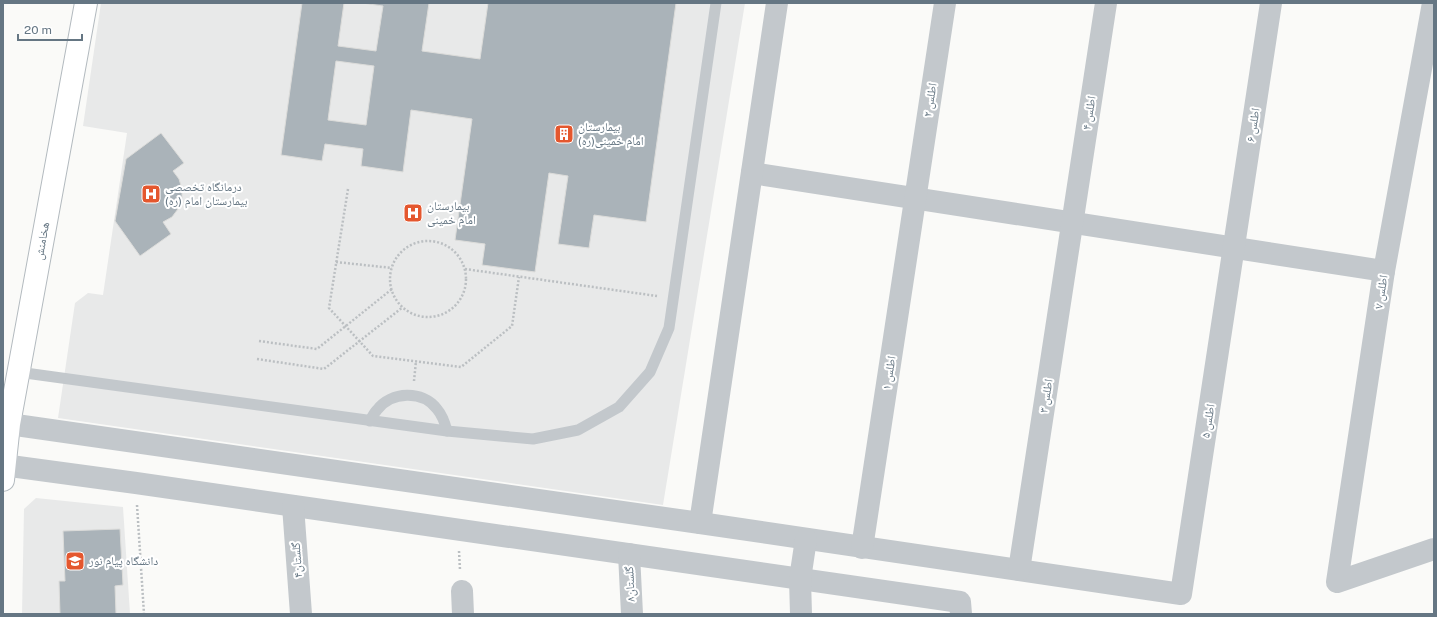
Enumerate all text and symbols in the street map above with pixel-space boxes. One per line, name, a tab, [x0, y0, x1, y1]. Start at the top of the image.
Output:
scale bar	[18, 16, 82, 42]
text: 20 m	[24, 23, 52, 37]
street label: اطلس ۲	[920, 82, 940, 118]
street label: اطلس ۴	[1079, 95, 1099, 131]
street label: اطلس ۶	[1243, 107, 1263, 143]
place label: بیمارستان امام خمینی(ره)	[578, 120, 644, 149]
building icon: بیمارستان امام خمینی(ره)	[553, 123, 575, 145]
place label: درمانگاه تخصصی بیمارستان امام (ره)	[165, 180, 247, 209]
hospital icon: درمانگاه تخصصی بیمارستان امام (ره)	[140, 183, 162, 205]
place label: بیمارستان امام خمینی	[427, 199, 476, 228]
hospital icon: بیمارستان امام خمینی	[402, 202, 424, 224]
street label: هخامنش	[32, 221, 52, 261]
street label: اطلس ۷	[1371, 274, 1391, 310]
street label: اطلس ۱	[879, 355, 899, 391]
street label: اطلس ۳	[1036, 378, 1056, 414]
street label: اطلس ۵	[1198, 403, 1218, 439]
street label: گلستان۴	[289, 542, 305, 578]
school or university icon: دانشگاه پیام نور	[64, 550, 86, 572]
place label: دانشگاه پیام نور	[88, 554, 158, 569]
street label: گلستان۸	[622, 566, 638, 602]

